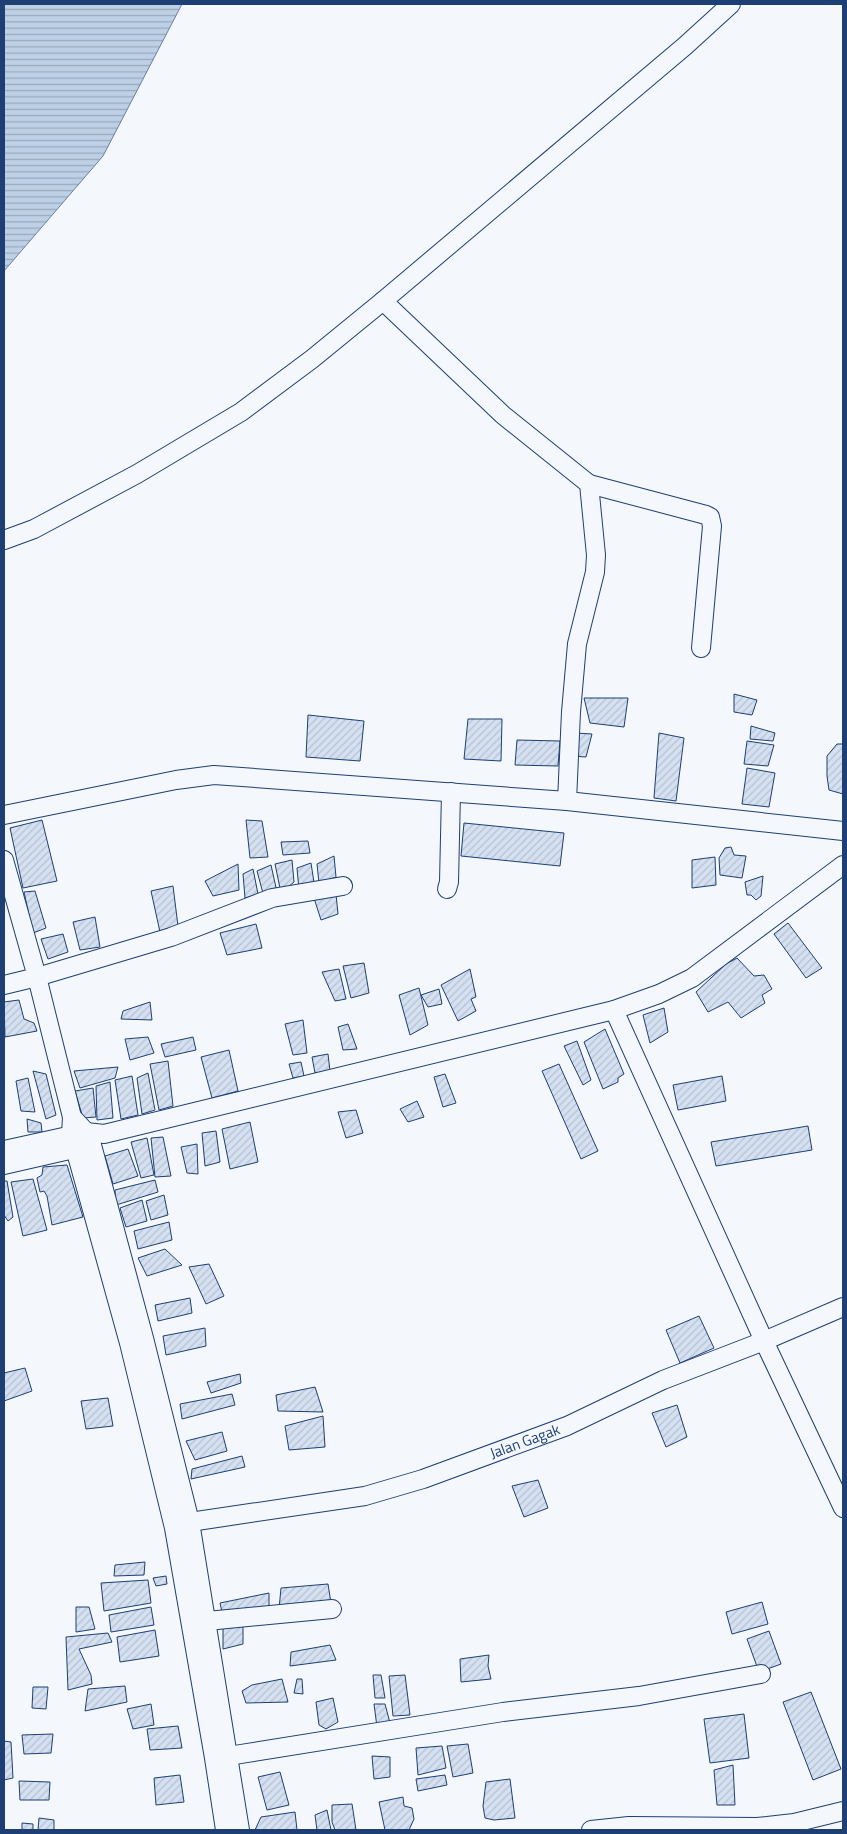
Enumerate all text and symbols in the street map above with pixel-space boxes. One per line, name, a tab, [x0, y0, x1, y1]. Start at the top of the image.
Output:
street label: Jalan Gagak	[486, 1418, 563, 1464]

